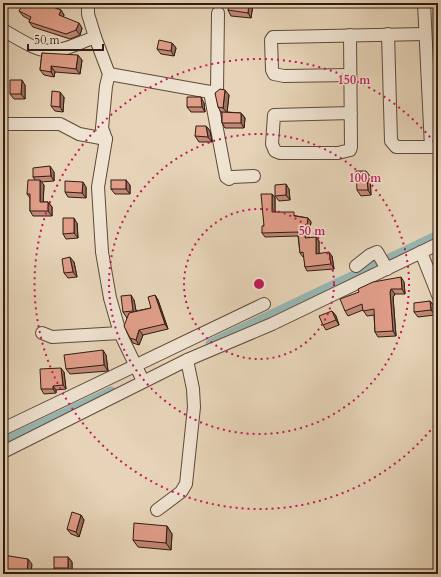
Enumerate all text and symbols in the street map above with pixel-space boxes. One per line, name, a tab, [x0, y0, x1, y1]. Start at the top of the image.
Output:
scale bar	[28, 26, 103, 52]
text: 50 m	[34, 32, 61, 48]
text: 150 m	[338, 72, 371, 88]
text: 100 m	[349, 170, 382, 186]
text: 50 m	[299, 223, 326, 239]
centre of rings	[252, 277, 266, 291]

